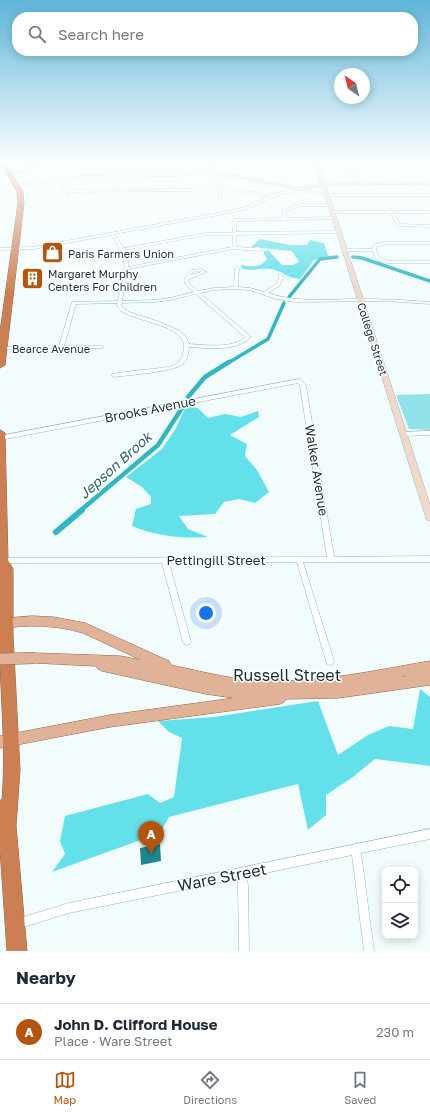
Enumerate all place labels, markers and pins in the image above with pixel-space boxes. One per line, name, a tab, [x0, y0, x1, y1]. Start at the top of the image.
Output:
shop icon: Paris Farmers Union	[39, 240, 65, 266]
place label: Paris Farmers Union	[68, 247, 174, 260]
building icon: Margaret Murphy Centers For Children	[19, 266, 45, 292]
place label: Margaret Murphy Centers For Children	[48, 267, 157, 293]
pin: A	[138, 821, 164, 854]

